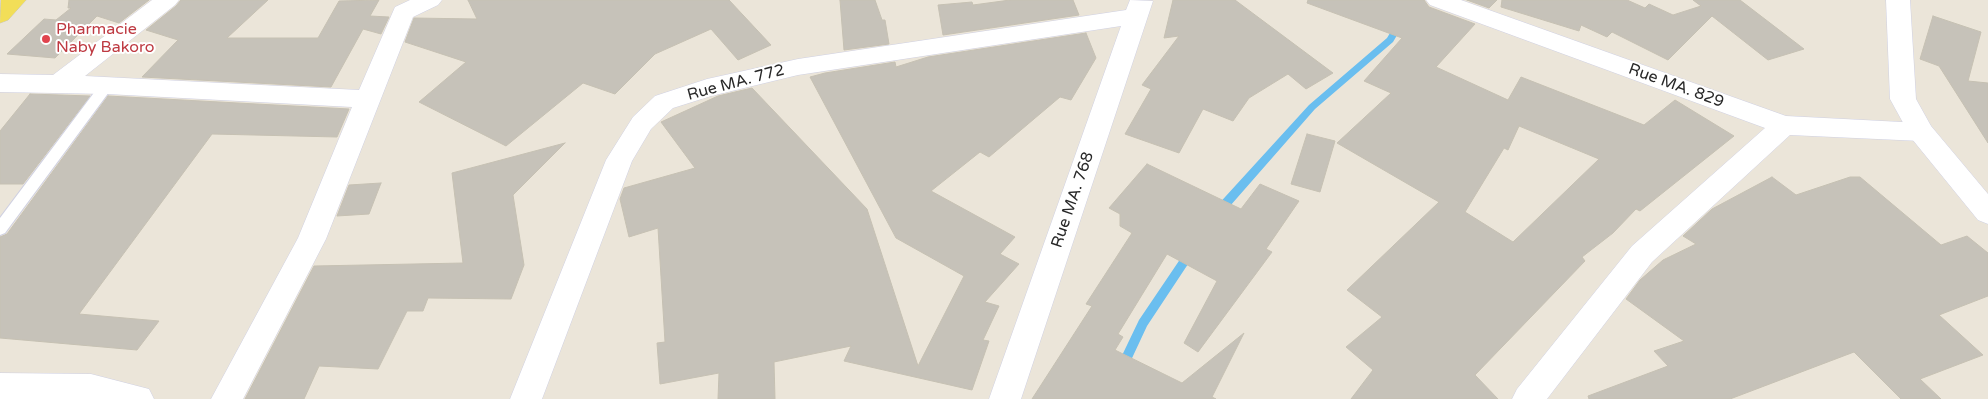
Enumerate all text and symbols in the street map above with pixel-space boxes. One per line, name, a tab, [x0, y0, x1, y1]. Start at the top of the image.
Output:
place label: Pharmacie Naby Bakoro	[56, 20, 155, 58]
marker: Pharmacie Naby Bakoro	[40, 33, 52, 45]
street label: Rue MA. 829	[1626, 60, 1726, 112]
street label: Rue MA. 772	[685, 61, 787, 105]
street label: Rue MA. 768	[1048, 150, 1098, 250]

